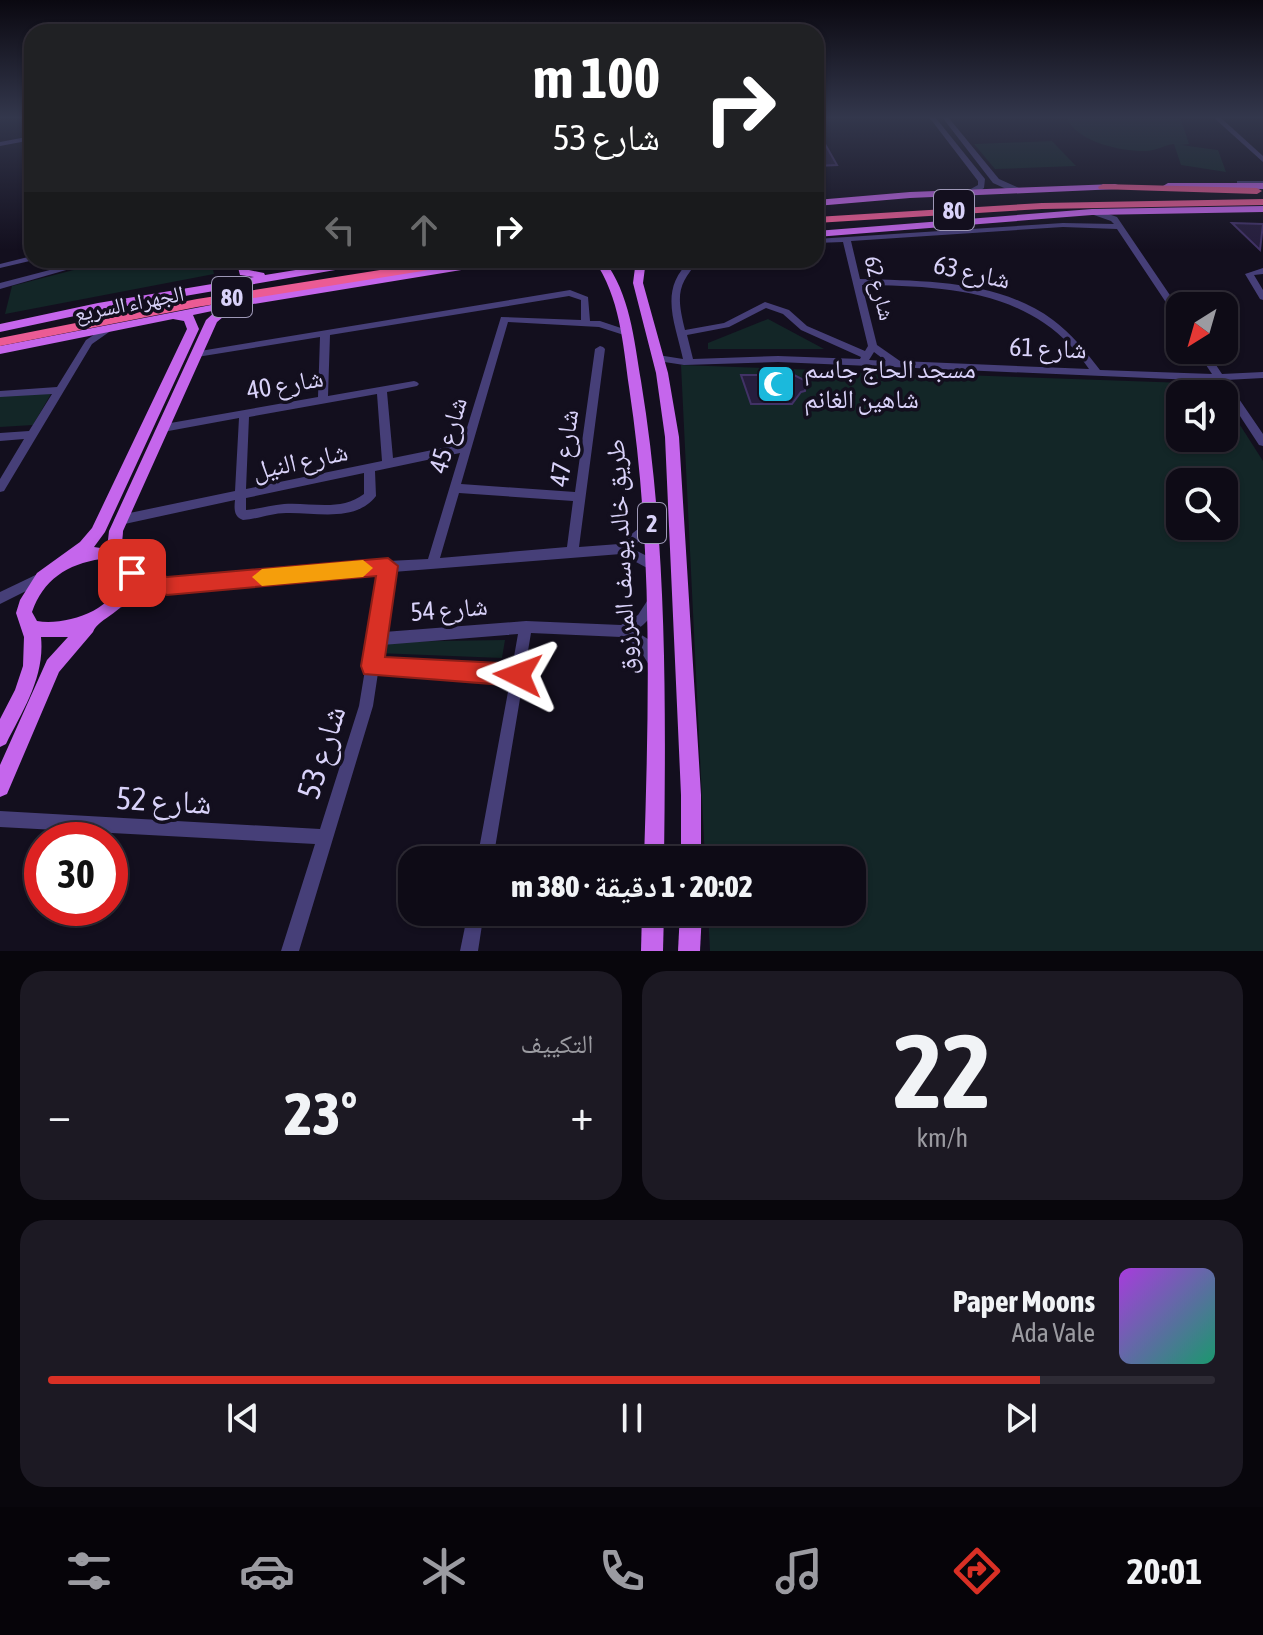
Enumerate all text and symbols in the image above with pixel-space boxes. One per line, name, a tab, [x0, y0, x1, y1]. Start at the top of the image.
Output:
text: 100 m	[533, 46, 660, 110]
icon: right	[688, 56, 792, 160]
text: شارع 53	[553, 116, 660, 158]
road number: 80	[934, 190, 974, 230]
icon: left	[318, 208, 362, 252]
icon: ahead	[402, 208, 446, 252]
icon: right	[486, 208, 530, 252]
street label: شارع 63	[931, 249, 1013, 296]
street label: شارع 62	[858, 253, 901, 323]
road number: 80	[212, 277, 252, 317]
street label: الجهراء السريع	[72, 280, 186, 327]
north arrow	[1166, 292, 1238, 364]
map controls	[1166, 292, 1238, 540]
street label: شارع 61	[1009, 332, 1087, 365]
place label: مسجد الحاج جاسم شاهين الغانم	[804, 354, 976, 416]
street label: شارع 40	[244, 363, 326, 406]
mosque icon: مسجد الحاج جاسم شاهين الغانم	[755, 363, 797, 405]
button: sound	[1166, 380, 1238, 452]
street label: شارع 45	[423, 394, 474, 477]
street label: شارع 47	[544, 408, 585, 489]
street label: شارع النيل	[249, 436, 351, 487]
street label: طريق خالد يوسف المرزوق	[600, 438, 643, 676]
button: search	[1166, 468, 1238, 540]
road number: 2	[638, 503, 666, 543]
pin	[98, 539, 166, 607]
icon: arrive	[110, 551, 154, 595]
street label: شارع 54	[409, 591, 489, 628]
position arrow	[476, 633, 560, 717]
street label: شارع 53	[289, 701, 355, 804]
street label: شارع 52	[115, 779, 213, 823]
speed limit sign: 30	[24, 822, 128, 926]
text: 20:02 · 1 دقيقة · 380 m	[511, 869, 753, 903]
text: 22	[893, 1011, 991, 1130]
text: التكييف	[521, 1029, 594, 1059]
text: 23°	[284, 1079, 357, 1148]
text: −	[48, 1089, 71, 1139]
text: +	[571, 1089, 594, 1139]
text: km/h	[916, 1123, 968, 1153]
text: Paper Moons	[953, 1284, 1095, 1318]
text: Ada Vale	[1012, 1318, 1095, 1348]
icon: previous	[221, 1396, 265, 1440]
icon: pause	[610, 1396, 654, 1440]
icon: next	[999, 1396, 1043, 1440]
icon: filters	[61, 1543, 117, 1599]
icon: car	[239, 1543, 295, 1599]
icon: climate	[416, 1543, 472, 1599]
icon: phone	[594, 1543, 650, 1599]
icon: music	[771, 1543, 827, 1599]
icon: directions	[949, 1543, 1005, 1599]
text: 20:01	[1127, 1550, 1202, 1592]

